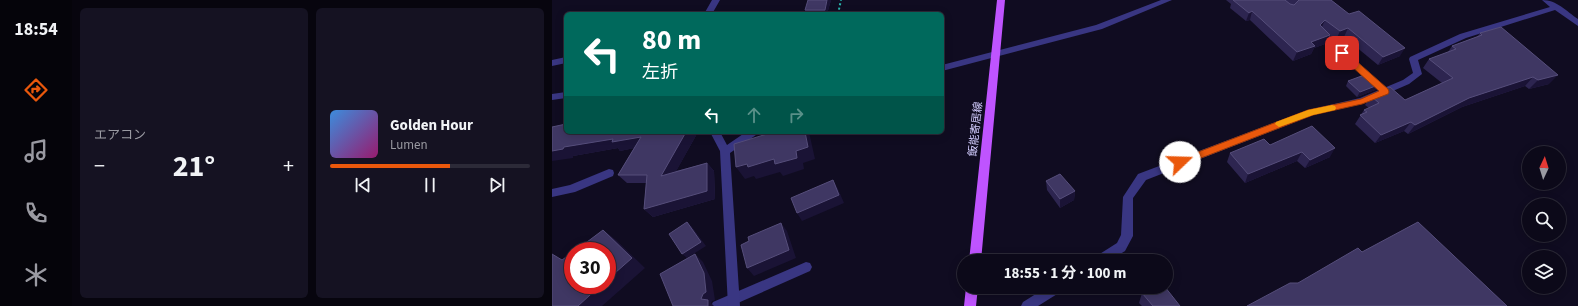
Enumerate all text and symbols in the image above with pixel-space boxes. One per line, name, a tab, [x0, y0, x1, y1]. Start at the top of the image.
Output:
text: 18:54	[14, 17, 58, 42]
text: 80 m	[642, 20, 701, 60]
icon: left	[576, 28, 628, 80]
pin	[1325, 36, 1359, 70]
icon: arrive	[1331, 42, 1353, 64]
text: 左折	[642, 60, 678, 85]
icon: directions	[22, 76, 50, 104]
street label: 飯能寄居線	[965, 101, 986, 157]
icon: left	[701, 104, 723, 126]
icon: ahead	[743, 104, 765, 126]
icon: right	[785, 104, 807, 126]
text: Golden Hour	[390, 115, 473, 136]
text: エアコン	[94, 126, 146, 144]
text: Lumen	[390, 136, 428, 154]
icon: music	[22, 137, 50, 165]
position arrow	[1159, 141, 1201, 183]
text: 21°	[173, 145, 215, 188]
north arrow	[1522, 146, 1566, 190]
map controls	[1522, 146, 1566, 294]
text: −	[94, 150, 105, 182]
text: +	[283, 150, 294, 182]
icon: previous	[352, 174, 374, 196]
icon: pause	[419, 174, 441, 196]
icon: next	[486, 174, 508, 196]
button: search	[1522, 198, 1566, 242]
icon: phone	[22, 199, 50, 227]
speed limit sign: 30	[564, 242, 616, 294]
button: layers	[1522, 250, 1566, 294]
icon: climate	[22, 261, 50, 289]
text: 18:55 · 1 分 · 100 m	[1004, 263, 1126, 284]

